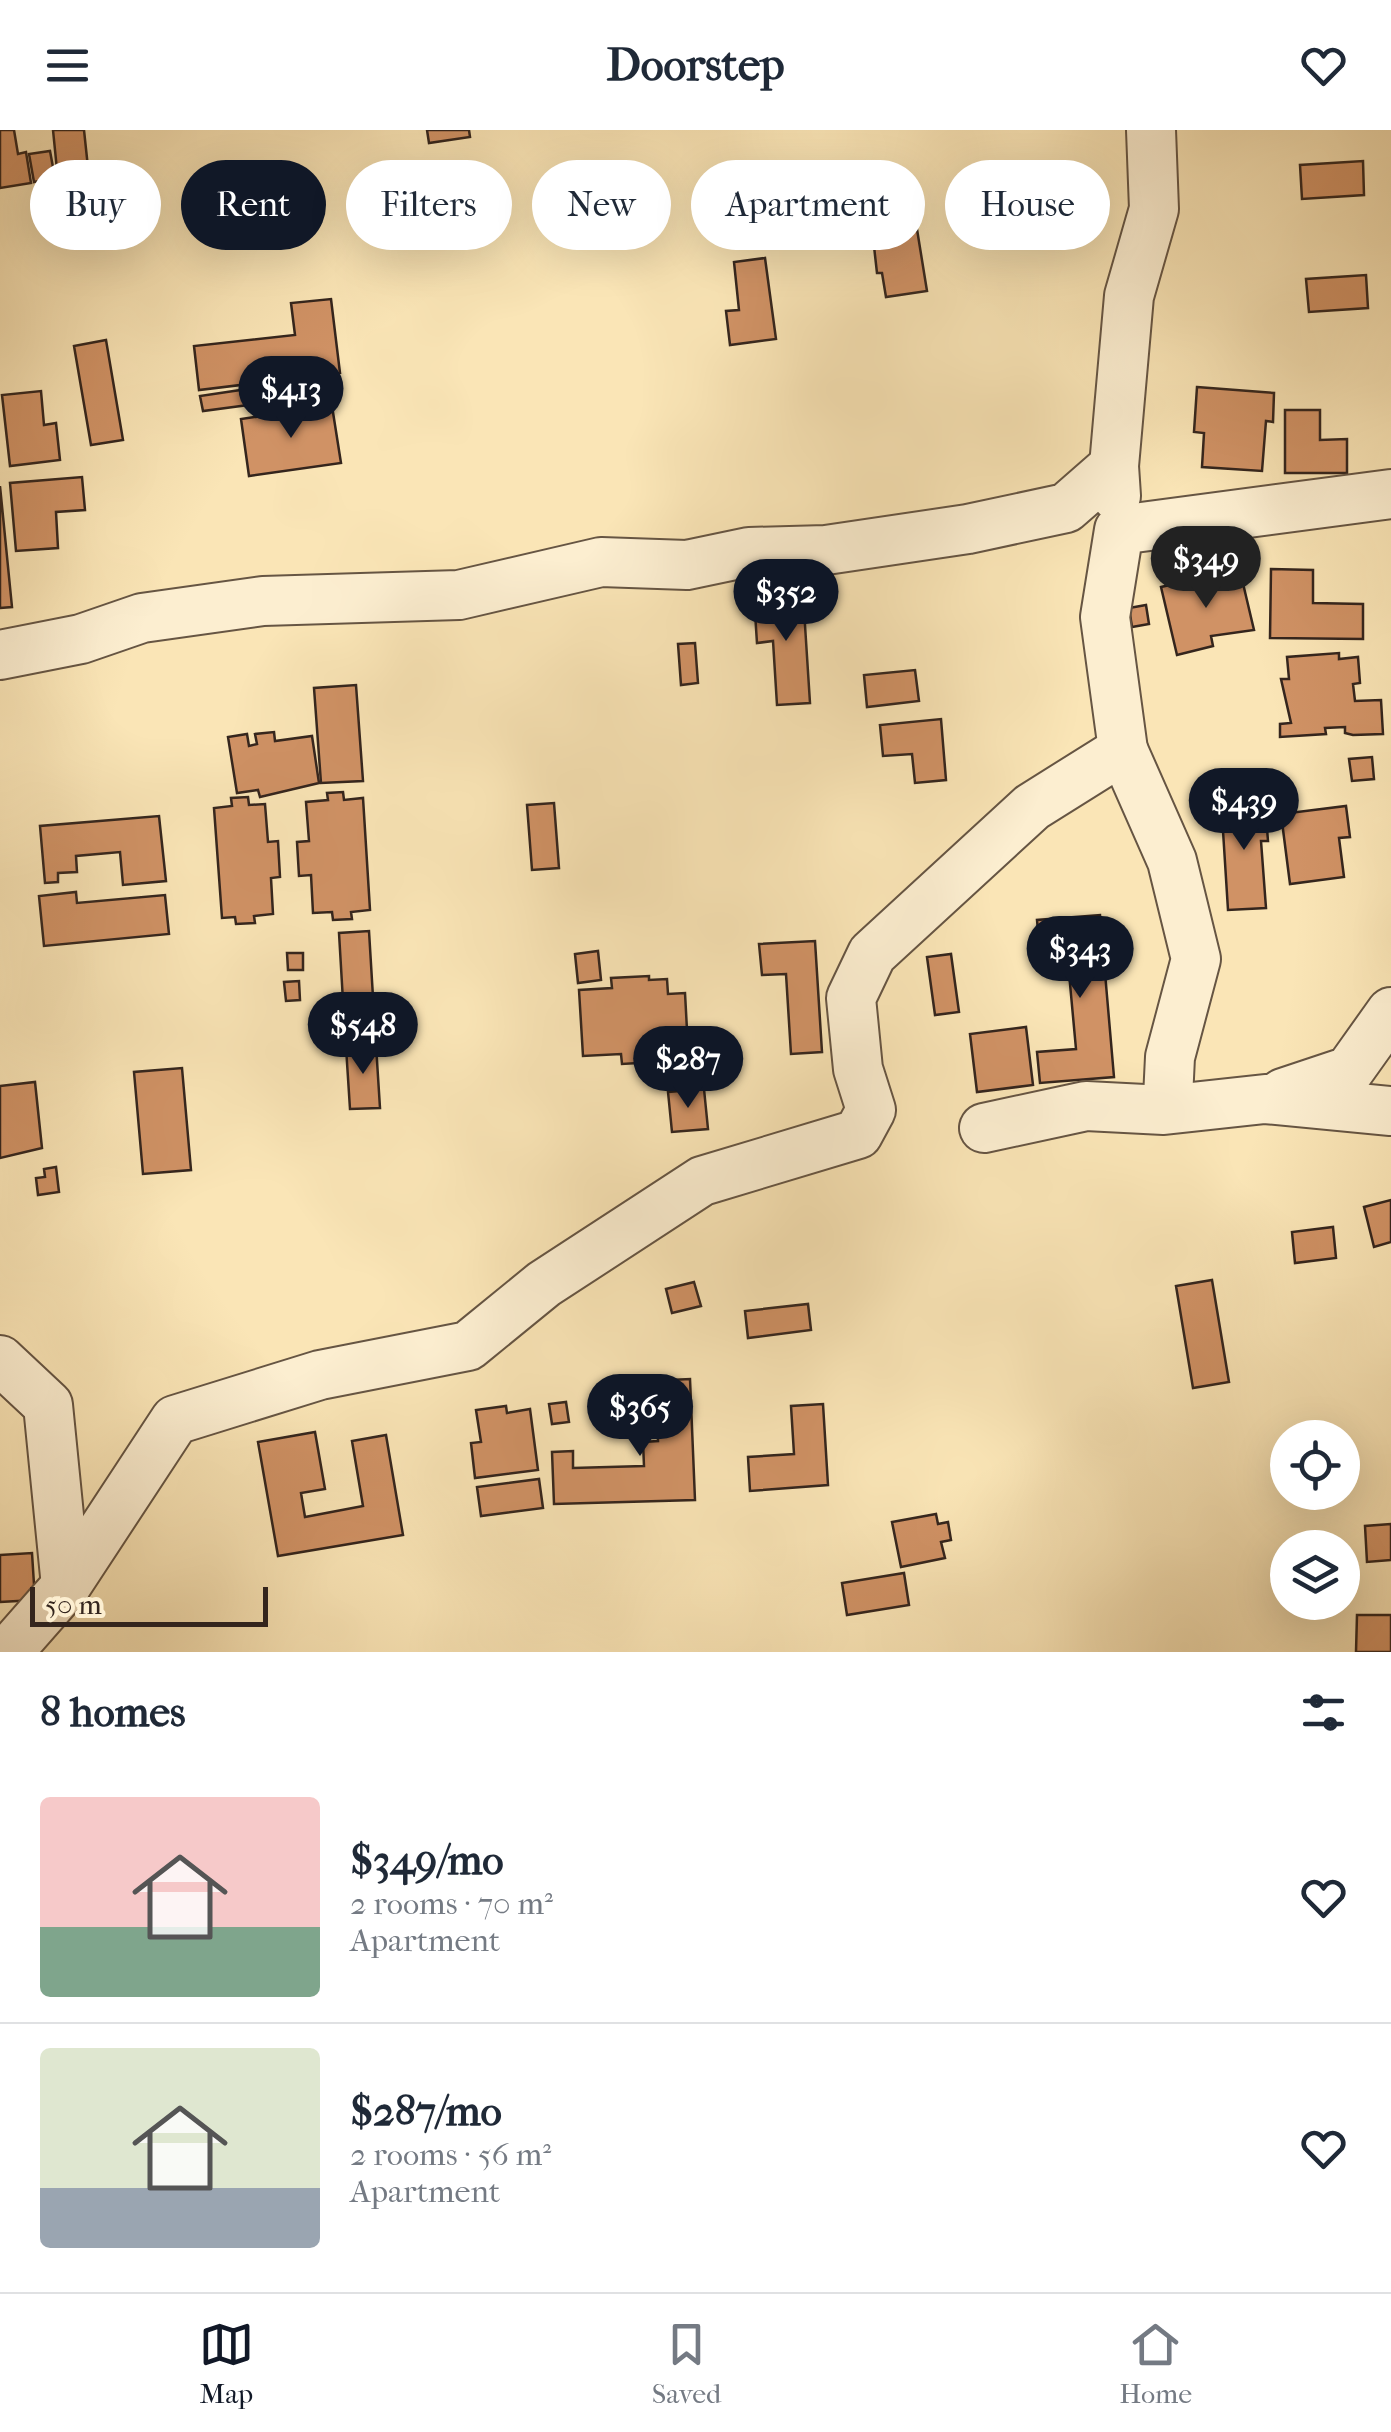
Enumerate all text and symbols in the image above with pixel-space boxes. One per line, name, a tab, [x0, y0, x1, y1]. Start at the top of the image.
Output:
icon: menu	[40, 38, 95, 93]
icon: heart	[1296, 38, 1351, 93]
text: Doorstep	[606, 39, 785, 92]
chip: Buy	[30, 160, 161, 250]
chip: Rent	[181, 160, 326, 250]
chip: Filters	[346, 160, 512, 250]
chip: New	[532, 160, 671, 250]
chip: Apartment	[691, 160, 925, 250]
chip: House	[945, 160, 1110, 250]
pin: $413	[232, 356, 350, 441]
text: $413	[260, 370, 322, 407]
pin: $349	[1147, 526, 1265, 611]
text: $349	[1173, 540, 1239, 577]
pin: $352	[727, 559, 845, 644]
text: $352	[755, 573, 817, 610]
pin: $439	[1185, 768, 1303, 853]
text: $439	[1211, 782, 1277, 819]
pin: $343	[1021, 916, 1139, 1001]
text: $343	[1049, 930, 1111, 967]
pin: $548	[304, 992, 422, 1077]
text: $548	[330, 1006, 396, 1043]
pin: $287	[629, 1026, 747, 1111]
text: $287	[655, 1040, 721, 1077]
pin: $365	[581, 1374, 699, 1459]
text: $365	[609, 1388, 671, 1425]
map controls	[1270, 1420, 1360, 1620]
button: locate	[1270, 1420, 1360, 1510]
button: layers	[1270, 1530, 1360, 1620]
scale bar	[30, 1582, 268, 1626]
text: 50 m	[45, 1588, 102, 1621]
icon: filters	[1296, 1685, 1351, 1740]
text: 8 homes	[40, 1688, 186, 1737]
text: $349/mo	[350, 1836, 503, 1885]
icon: home	[120, 1837, 240, 1957]
icon: heart	[1296, 1870, 1351, 1925]
text: 2 rooms · 70 m²	[350, 1885, 553, 1922]
text: Apartment	[350, 1922, 500, 1959]
text: $287/mo	[350, 2087, 502, 2136]
icon: home	[120, 2088, 240, 2208]
icon: heart	[1296, 2121, 1351, 2176]
text: 2 rooms · 56 m²	[350, 2136, 551, 2173]
text: Apartment	[350, 2173, 500, 2210]
tab: Map	[199, 2317, 254, 2410]
tab: Saved	[652, 2317, 721, 2410]
tab: Home	[1119, 2317, 1192, 2410]

